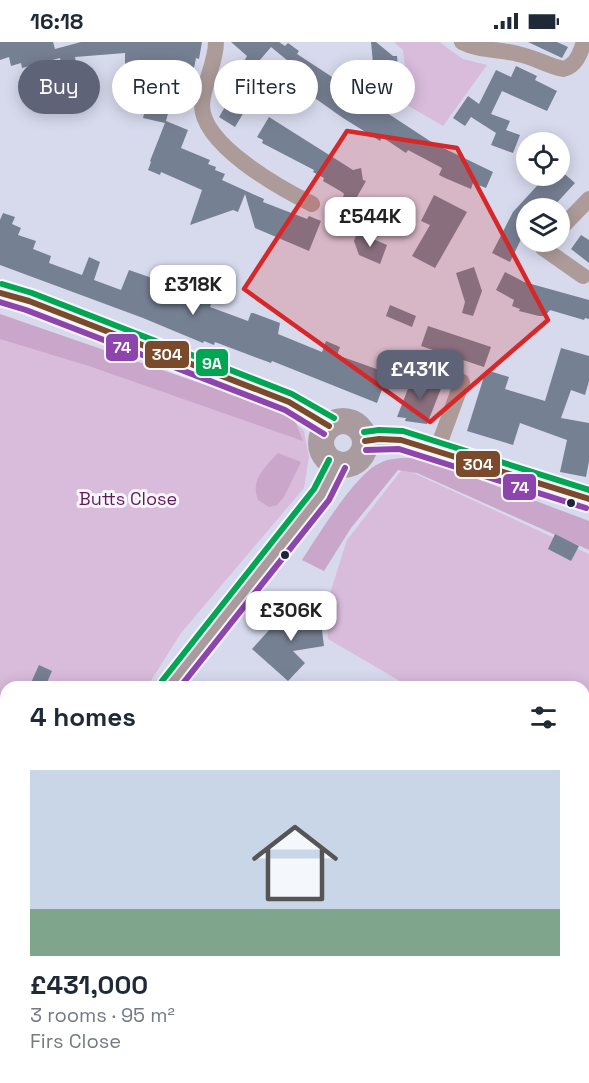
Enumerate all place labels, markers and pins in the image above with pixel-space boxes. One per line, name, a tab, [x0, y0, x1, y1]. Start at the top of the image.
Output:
pin: £544K	[328, 197, 412, 248]
pin: £318K	[151, 265, 235, 316]
pin: £431K	[378, 350, 462, 401]
unlabelled marker	[565, 497, 577, 509]
unlabelled marker	[279, 549, 291, 561]
pin: £306K	[249, 591, 333, 642]

